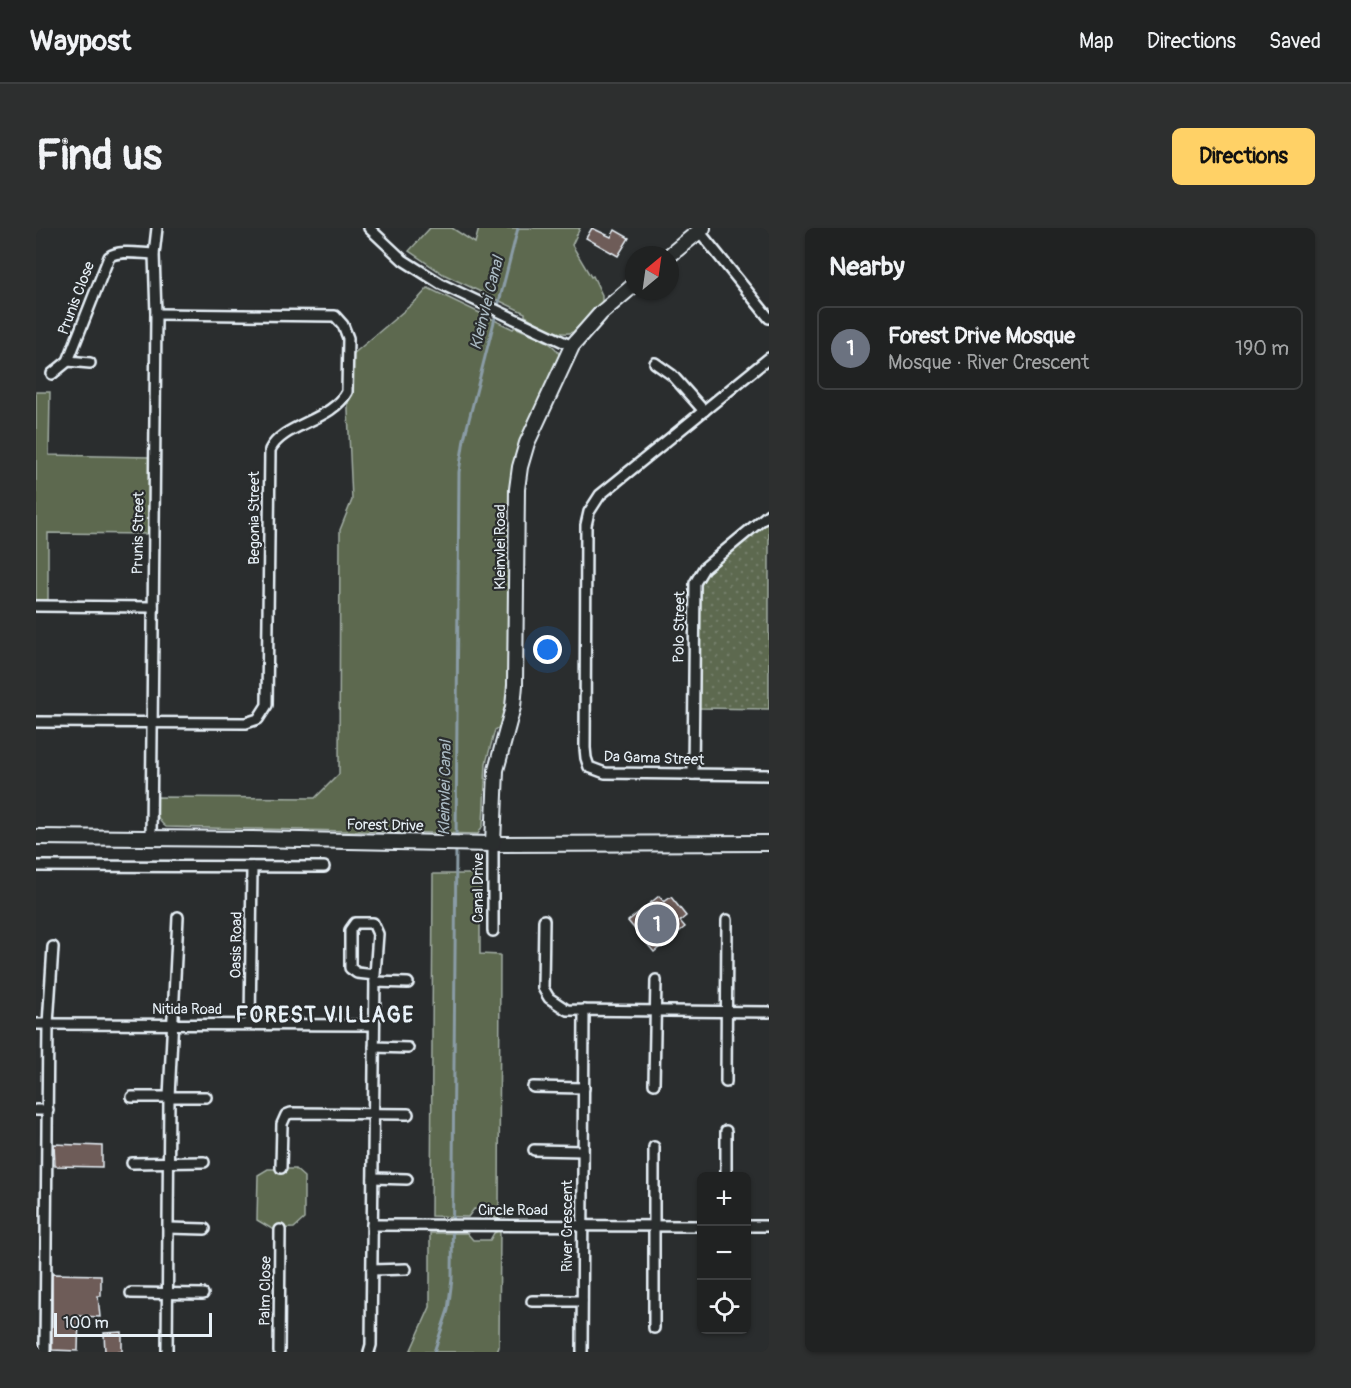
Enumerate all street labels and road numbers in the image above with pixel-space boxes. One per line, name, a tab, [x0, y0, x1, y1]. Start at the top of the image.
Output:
street label: Prunis Close	[54, 258, 99, 338]
street label: Begonia Street	[245, 470, 264, 565]
street label: Prunis Street	[128, 491, 149, 575]
street label: Kleinvlei Road	[491, 504, 510, 590]
street label: Polo Street	[669, 590, 690, 663]
street label: Da Gama Street	[603, 747, 706, 770]
street label: Forest Drive	[346, 815, 424, 836]
street label: Canal Drive	[469, 852, 488, 923]
street label: Oasis Road	[226, 911, 247, 979]
street label: Nitida Road	[152, 1000, 222, 1019]
street label: River Crescent	[558, 1179, 577, 1272]
street label: Circle Road	[478, 1201, 548, 1220]
street label: Palm Close	[255, 1255, 276, 1326]

